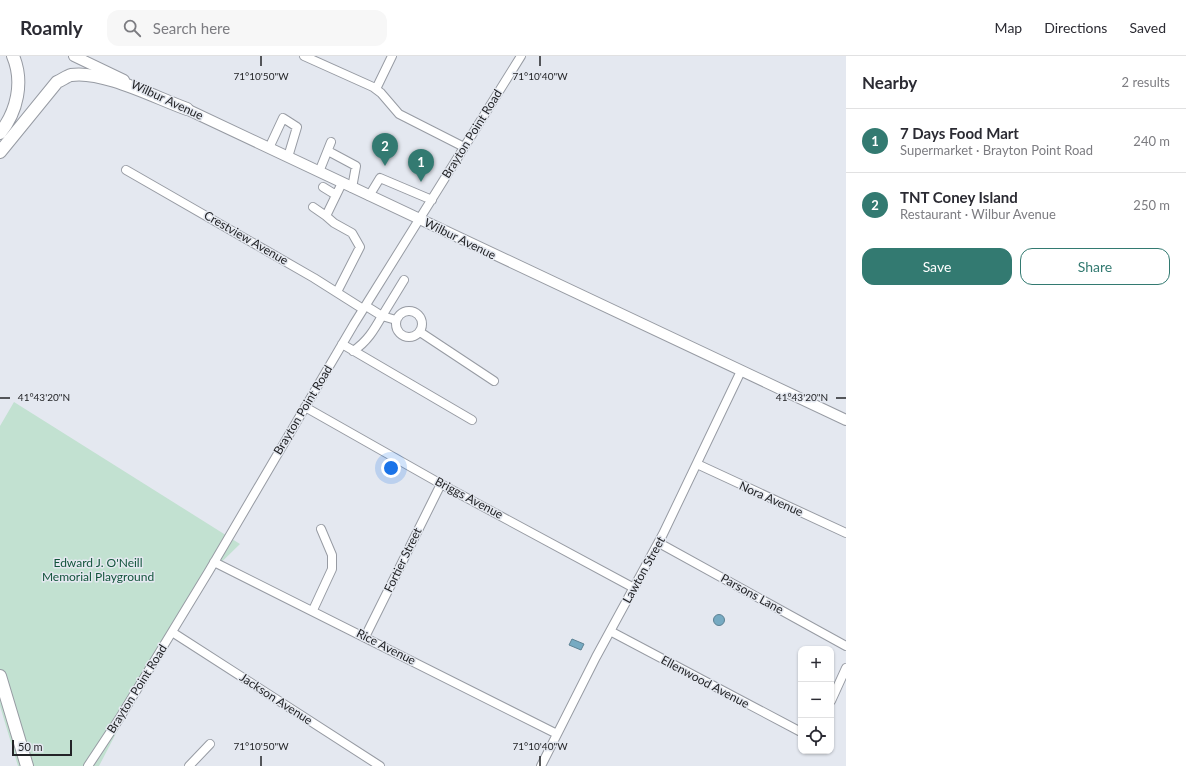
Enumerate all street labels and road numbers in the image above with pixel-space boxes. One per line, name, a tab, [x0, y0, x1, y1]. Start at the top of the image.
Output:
street label: Wilbur Avenue	[129, 76, 206, 123]
street label: Brayton Point Road	[438, 87, 505, 181]
street label: Crestview Avenue	[201, 207, 291, 268]
street label: Wilbur Avenue	[422, 215, 499, 262]
street label: Brayton Point Road	[270, 362, 335, 457]
street label: Briggs Avenue	[433, 473, 506, 522]
street label: Nora Avenue	[737, 478, 806, 519]
street label: Fortier Street	[380, 524, 425, 595]
street label: Lawton Street	[619, 533, 668, 606]
street label: Parsons Lane	[718, 570, 786, 617]
street label: Rice Avenue	[354, 625, 418, 668]
street label: Brayton Point Road	[103, 642, 170, 736]
street label: Ellenwood Avenue	[659, 652, 752, 711]
street label: Jackson Avenue	[237, 669, 315, 728]

